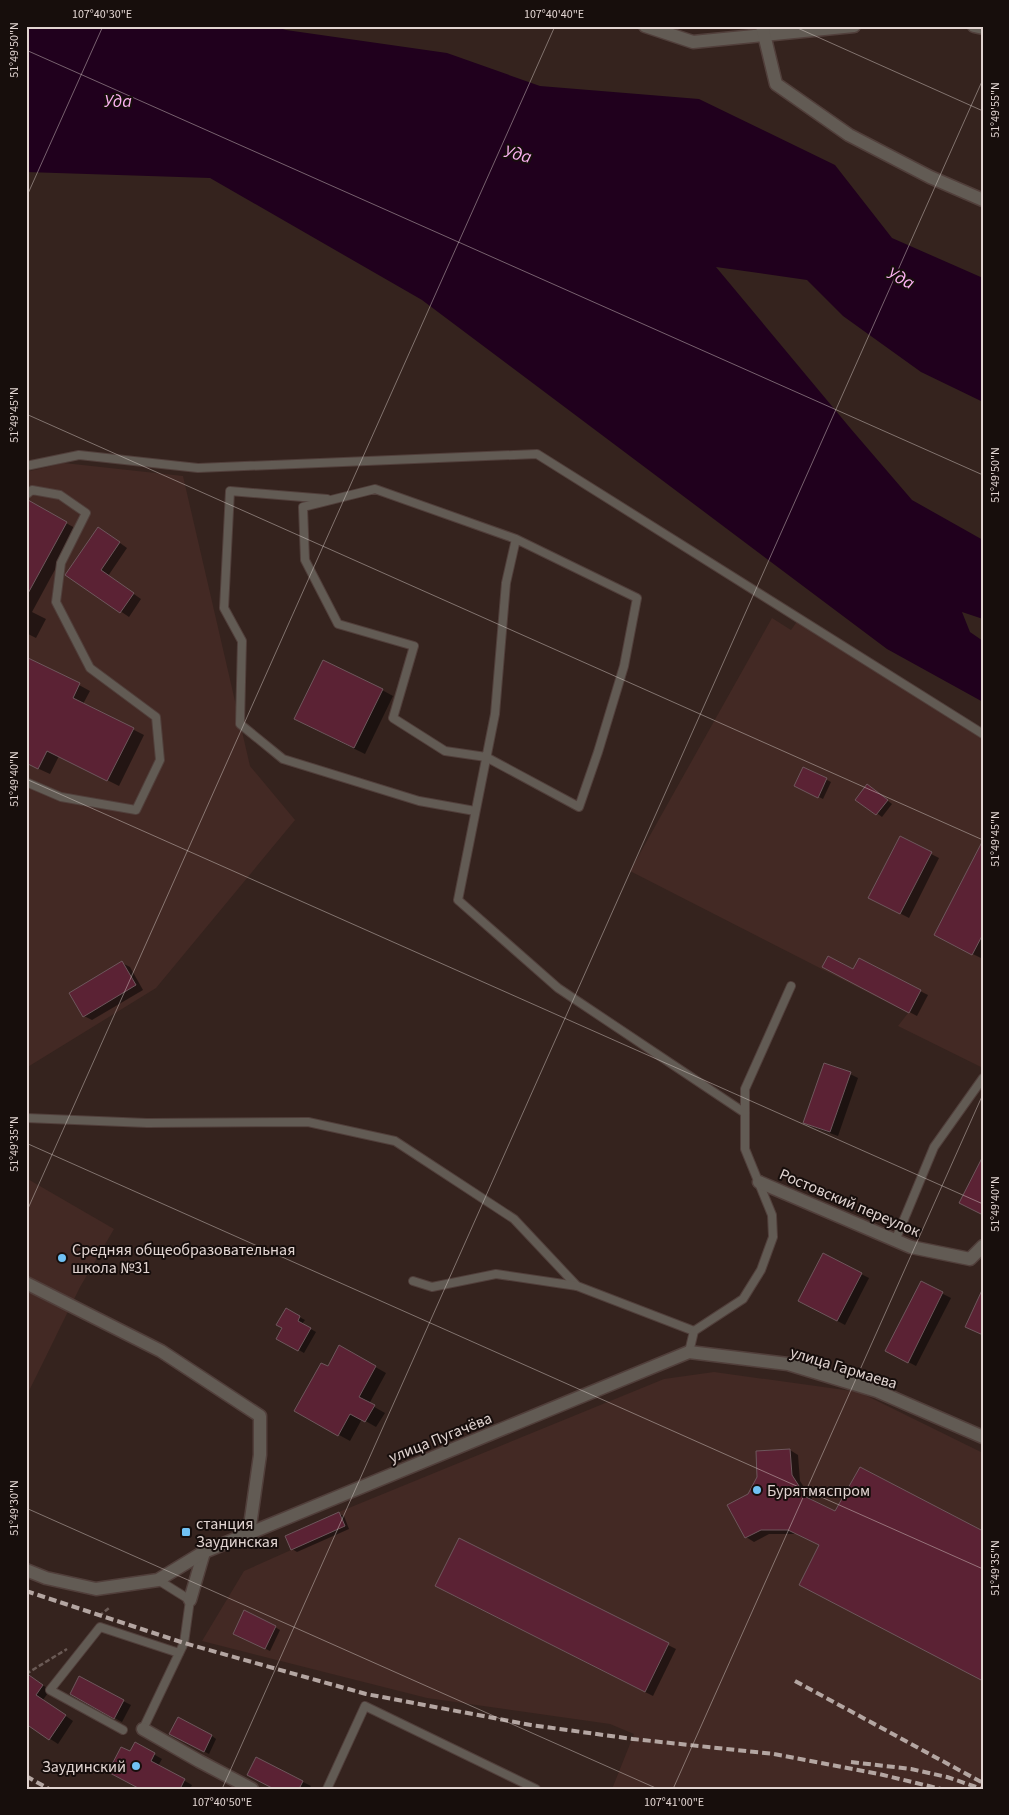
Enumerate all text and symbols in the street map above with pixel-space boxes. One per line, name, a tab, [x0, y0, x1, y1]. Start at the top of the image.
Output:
text: 107°40'30"E	[72, 6, 132, 23]
text: 107°40'40"E	[524, 6, 584, 23]
text: 51°49'50"N	[6, 22, 23, 78]
text: 51°49'55"N	[987, 82, 1004, 138]
water label: Уда	[104, 89, 132, 114]
water label: Уда	[501, 139, 535, 170]
water label: Уда	[883, 261, 919, 296]
text: 51°49'45"N	[6, 387, 23, 443]
text: 51°49'50"N	[987, 447, 1004, 503]
text: 51°49'40"N	[6, 751, 23, 807]
text: 51°49'45"N	[987, 811, 1004, 867]
text: 51°49'35"N	[6, 1116, 23, 1172]
street label: Ростовский переулок	[776, 1163, 923, 1243]
text: 51°49'40"N	[987, 1176, 1004, 1232]
place label: Средняя общеобразовательная школа №31	[72, 1239, 295, 1279]
marker: Средняя общеобразовательная школа №31	[56, 1252, 68, 1264]
street label: улица Гармаева	[787, 1341, 900, 1395]
street label: улица Пугачёва	[386, 1407, 495, 1469]
text: 51°49'30"N	[6, 1480, 23, 1536]
place label: Бурятмяспром	[767, 1480, 870, 1502]
marker: Бурятмяспром	[751, 1484, 763, 1496]
place label: станция Заудинская	[196, 1513, 278, 1553]
marker: станция Заудинская	[180, 1526, 192, 1538]
text: 51°49'35"N	[987, 1540, 1004, 1596]
place label: Заудинский	[42, 1756, 126, 1778]
marker: Заудинский	[130, 1760, 142, 1772]
text: 107°40'50"E	[192, 1794, 252, 1811]
text: 107°41'00"E	[644, 1794, 704, 1811]

